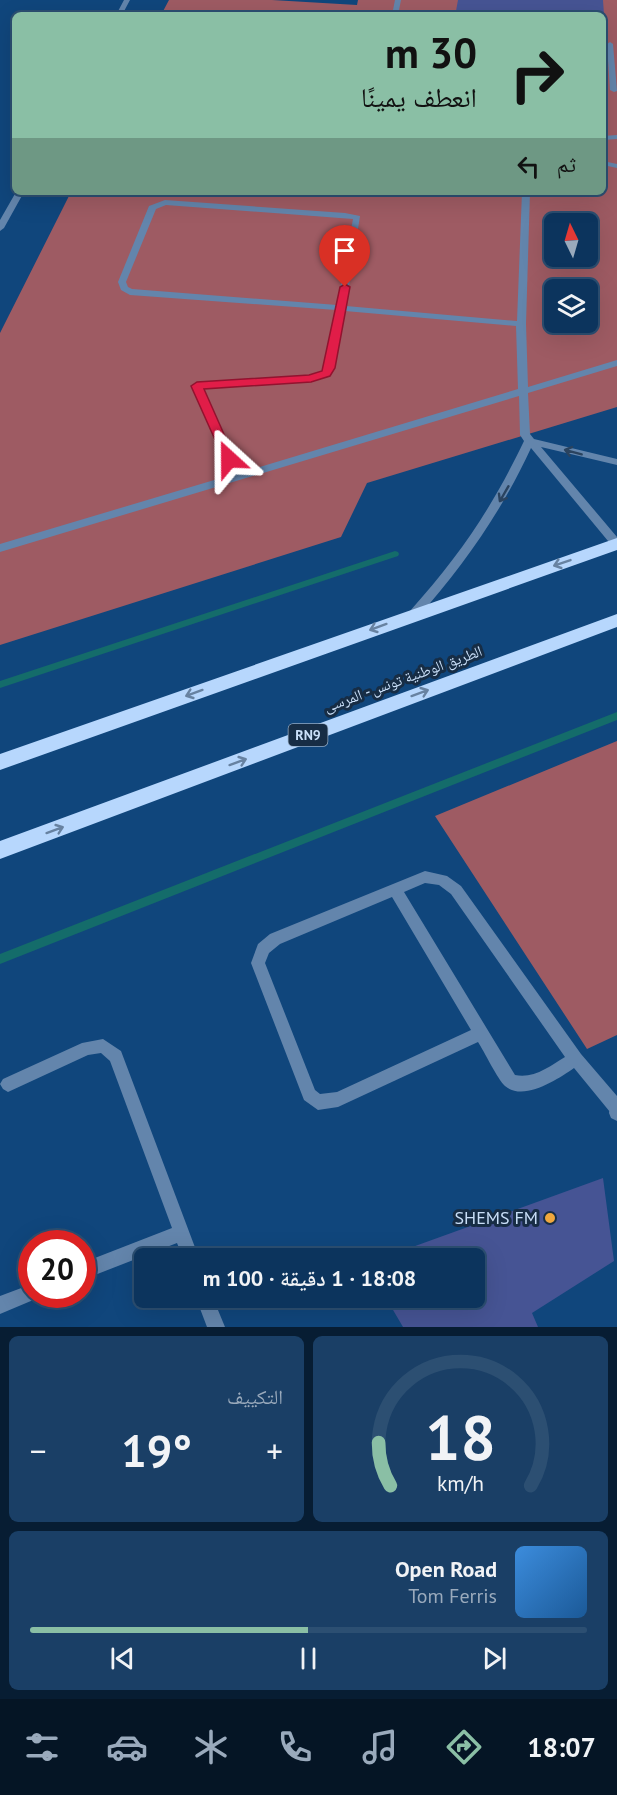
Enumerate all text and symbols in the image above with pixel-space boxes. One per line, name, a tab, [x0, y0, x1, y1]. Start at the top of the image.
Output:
text: 30 m	[385, 25, 477, 80]
icon: right	[498, 36, 576, 114]
text: انعطف يمينًا	[361, 80, 477, 114]
icon: left	[512, 150, 545, 183]
text: ثم	[557, 150, 576, 178]
north arrow	[544, 213, 598, 267]
map controls	[544, 213, 598, 333]
pin	[319, 225, 370, 287]
icon: arrive	[328, 234, 361, 267]
button: layers	[544, 279, 598, 333]
position arrow	[197, 427, 261, 491]
one-way arrow	[564, 446, 583, 458]
one-way arrow	[498, 485, 510, 502]
one-way arrow	[553, 559, 572, 570]
one-way arrow	[369, 623, 387, 634]
street label: الطريق الوطنية تونس - المرسى	[321, 641, 485, 717]
one-way arrow	[410, 687, 429, 698]
one-way arrow	[185, 688, 204, 699]
road number: RN9	[288, 724, 328, 746]
one-way arrow	[228, 755, 246, 766]
one-way arrow	[45, 823, 64, 834]
place label: SHEMS FM	[455, 1206, 538, 1229]
marker: SHEMS FM	[543, 1211, 557, 1225]
speed limit sign: 20	[18, 1230, 96, 1308]
text: 18:08 · 1 دقيقة · 100 m	[203, 1264, 416, 1292]
text: التكييف	[227, 1384, 283, 1410]
text: 18	[425, 1396, 496, 1477]
text: 19°	[121, 1421, 192, 1479]
text: −	[30, 1429, 47, 1472]
text: +	[266, 1429, 283, 1472]
text: km/h	[437, 1469, 484, 1497]
text: Open Road	[395, 1555, 497, 1583]
text: Tom Ferris	[408, 1583, 497, 1609]
icon: previous	[106, 1642, 139, 1675]
icon: pause	[292, 1642, 325, 1675]
icon: next	[478, 1642, 511, 1675]
icon: filters	[21, 1726, 63, 1768]
icon: car	[106, 1726, 148, 1768]
icon: climate	[190, 1726, 232, 1768]
icon: phone	[274, 1726, 316, 1768]
icon: music	[359, 1726, 401, 1768]
icon: directions	[443, 1726, 485, 1768]
text: 18:07	[527, 1730, 596, 1764]

